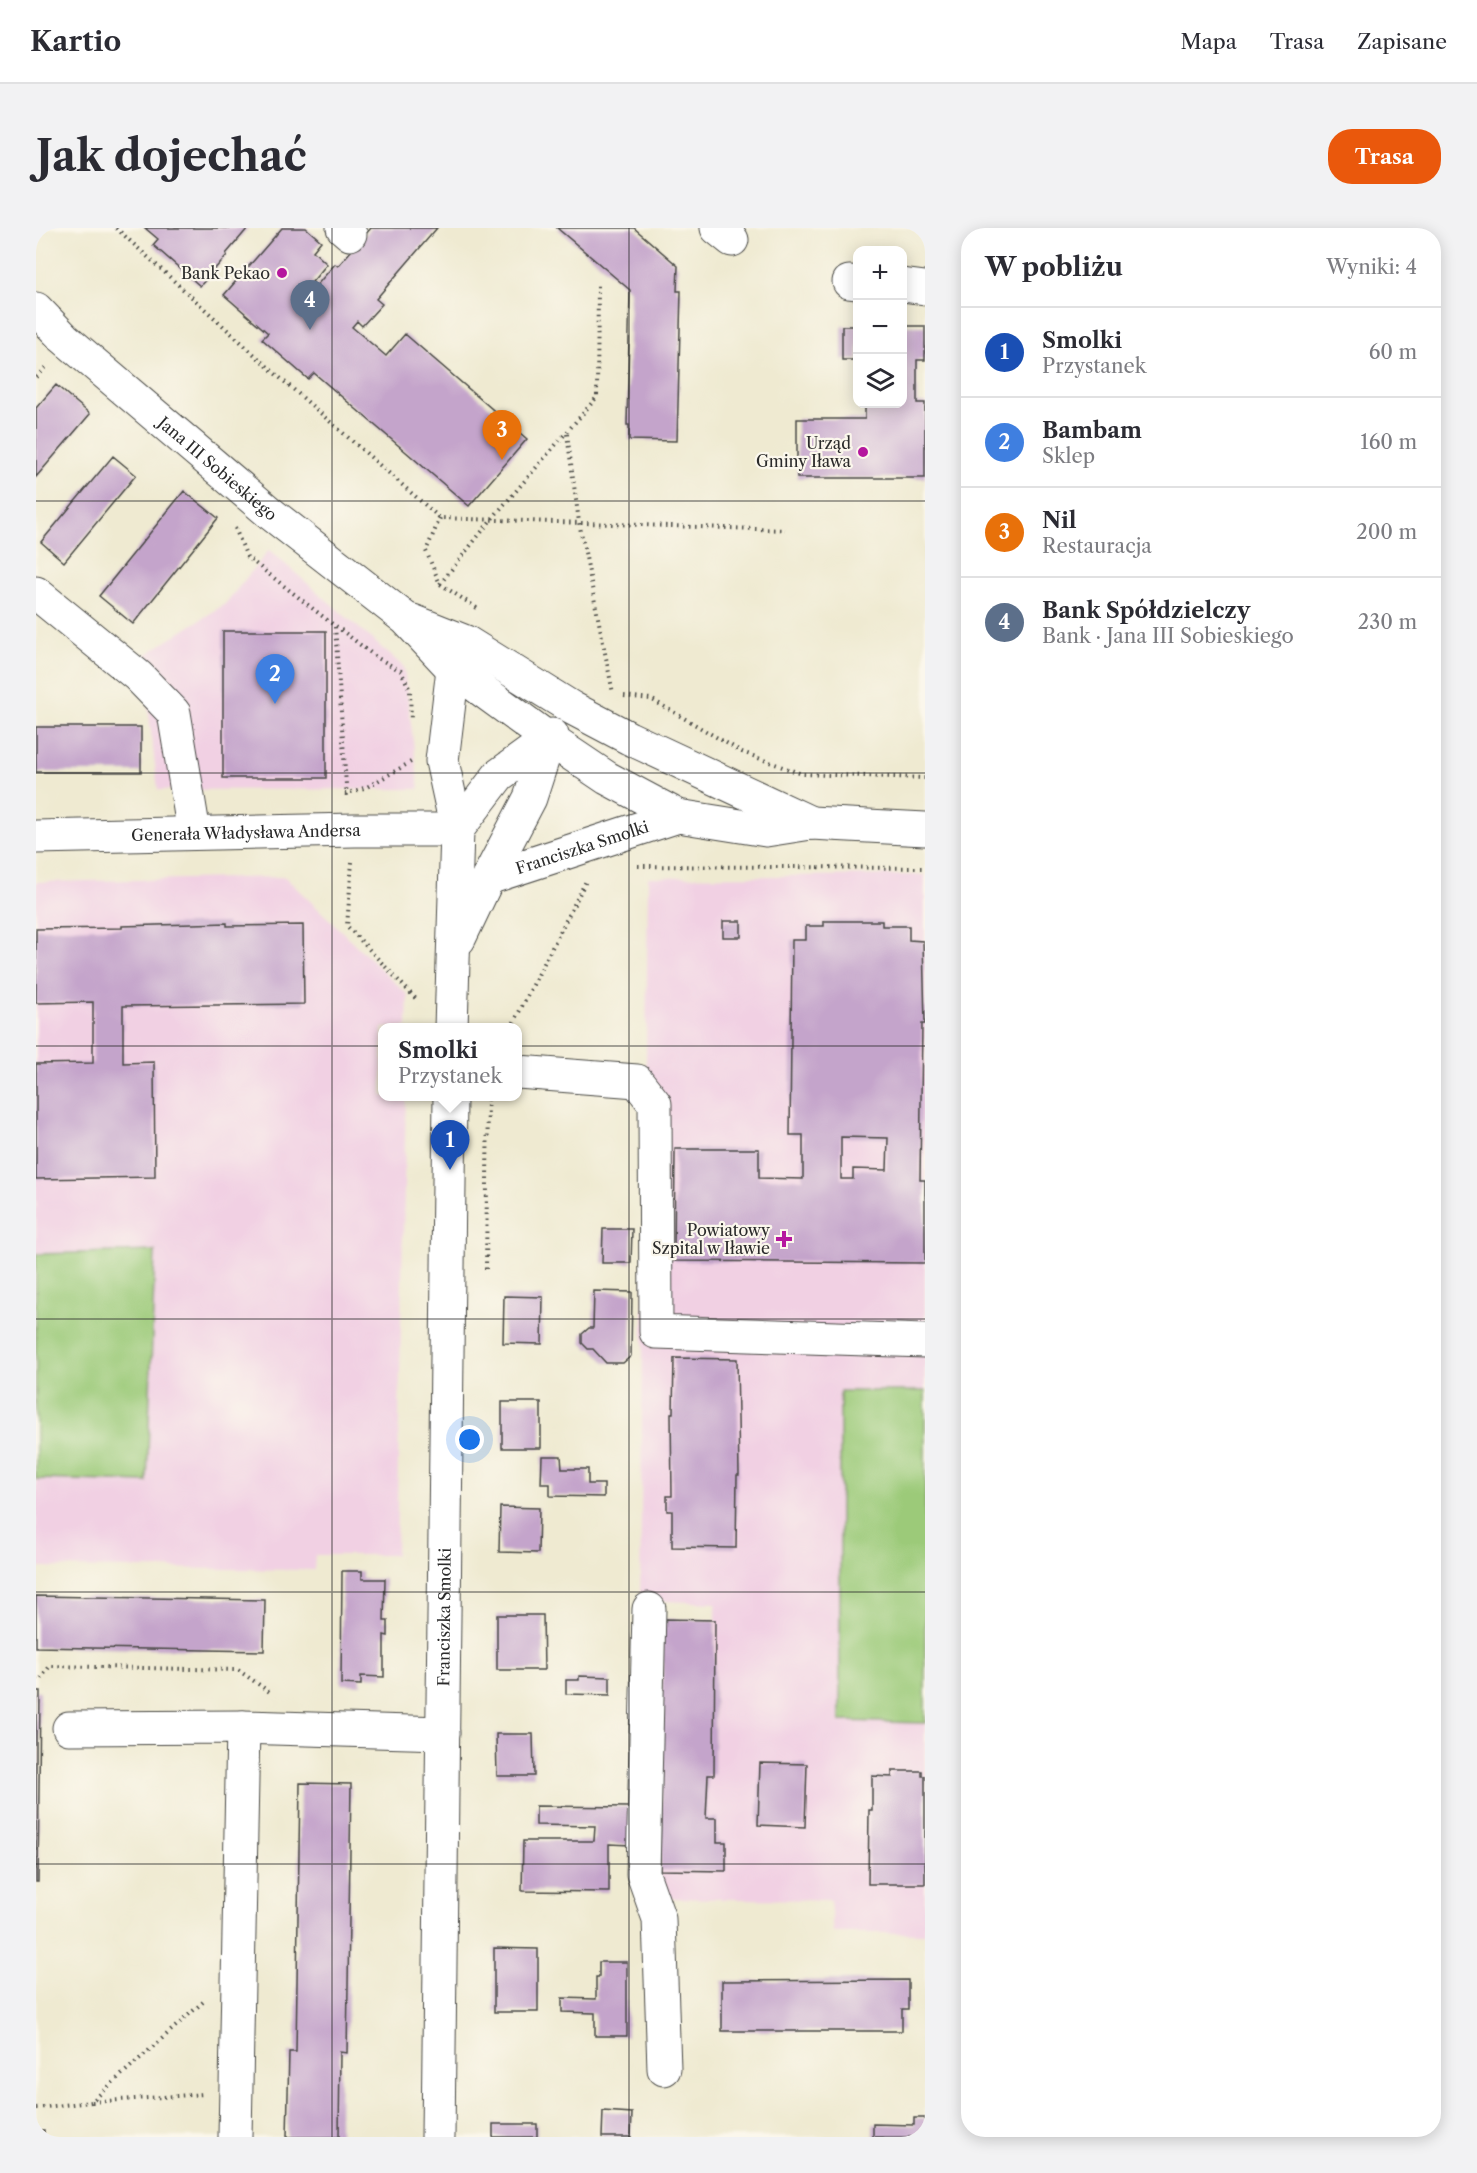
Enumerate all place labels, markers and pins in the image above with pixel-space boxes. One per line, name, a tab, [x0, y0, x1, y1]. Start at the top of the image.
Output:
place label: Bank Pekao	[181, 263, 270, 283]
marker: Bank Pekao	[275, 266, 289, 280]
pin: 4	[290, 280, 330, 330]
pin: 3	[482, 410, 522, 460]
place label: Urząd Gminy Iława	[756, 433, 852, 471]
marker: Urząd Gminy Iława	[856, 445, 870, 459]
pin: 2	[256, 654, 294, 704]
pin: 1	[430, 1120, 470, 1170]
place label: Powiatowy Szpital w Iławie	[652, 1220, 771, 1258]
marker: Powiatowy Szpital w Iławie	[775, 1230, 793, 1248]

